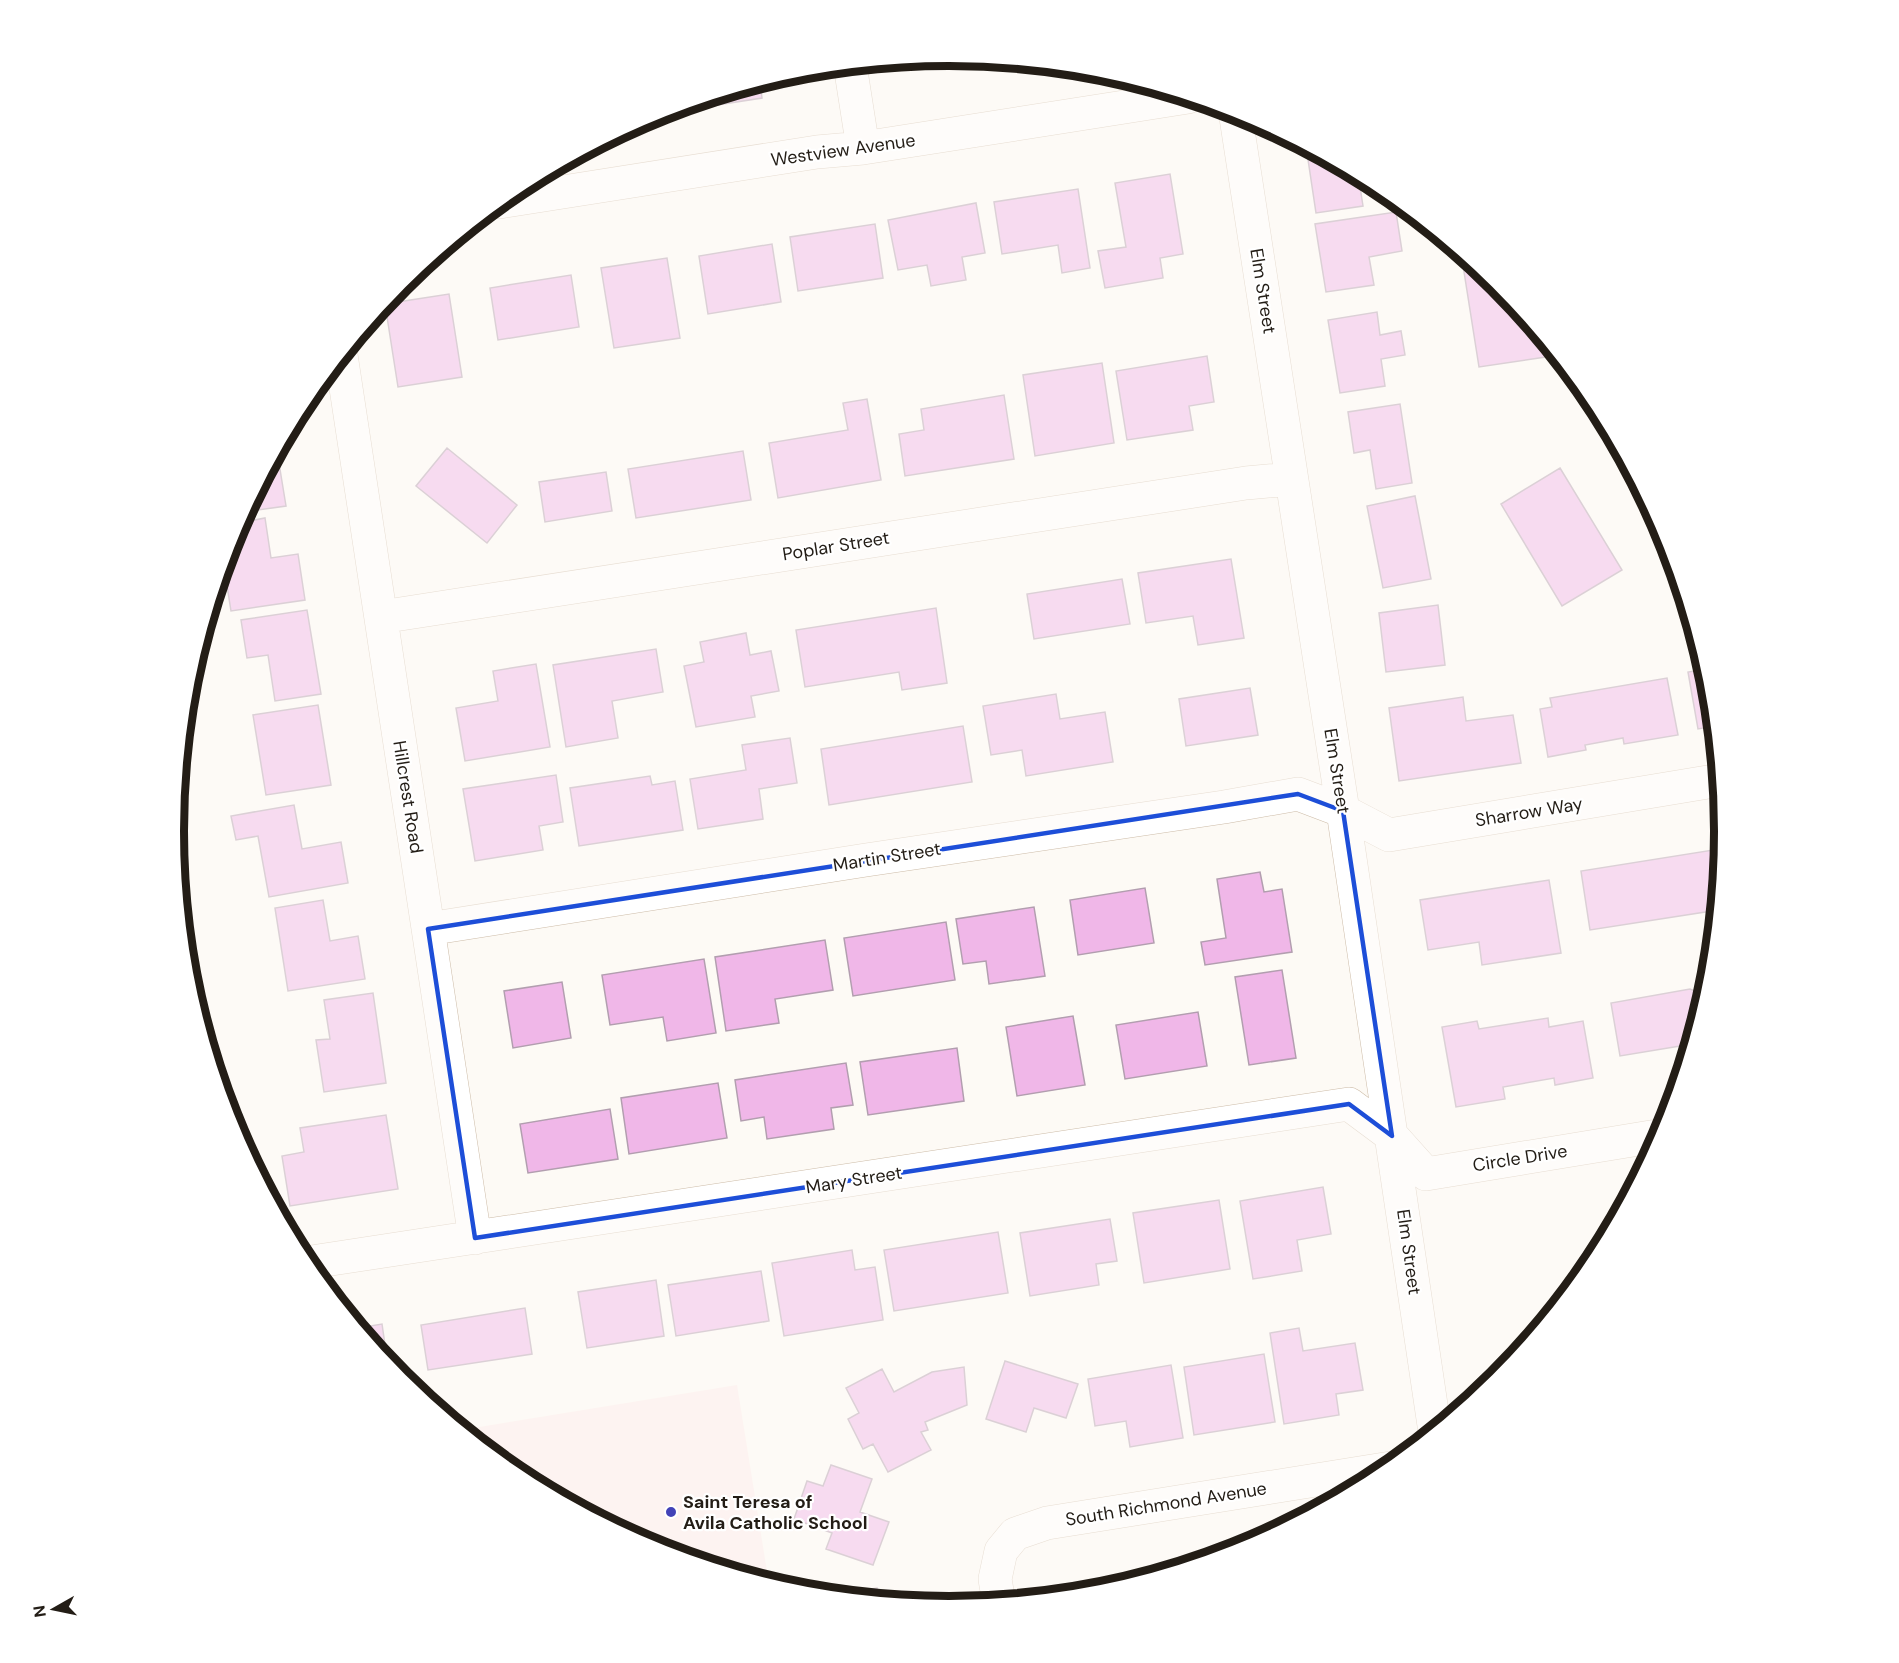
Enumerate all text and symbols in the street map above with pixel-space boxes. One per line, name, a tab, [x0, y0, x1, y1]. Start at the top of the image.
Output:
street label: Westview Avenue	[769, 128, 917, 172]
street label: Elm Street	[1244, 247, 1282, 335]
street label: Poplar Street	[781, 526, 891, 566]
street label: Elm Street	[1318, 727, 1356, 815]
street label: Hillcrest Road	[387, 739, 429, 855]
street label: Sharrow Way	[1474, 792, 1584, 832]
street label: Martin Street	[831, 837, 943, 877]
street label: Circle Drive	[1471, 1139, 1569, 1177]
street label: Mary Street	[804, 1161, 904, 1199]
street label: Elm Street	[1391, 1208, 1427, 1296]
street label: South Richmond Avenue	[1064, 1476, 1268, 1532]
place label: Saint Teresa of Avila Catholic School	[683, 1490, 868, 1535]
marker: Saint Teresa of Avila Catholic School	[664, 1505, 678, 1519]
north arrow	[24, 1579, 84, 1639]
text: N	[28, 1604, 51, 1619]

